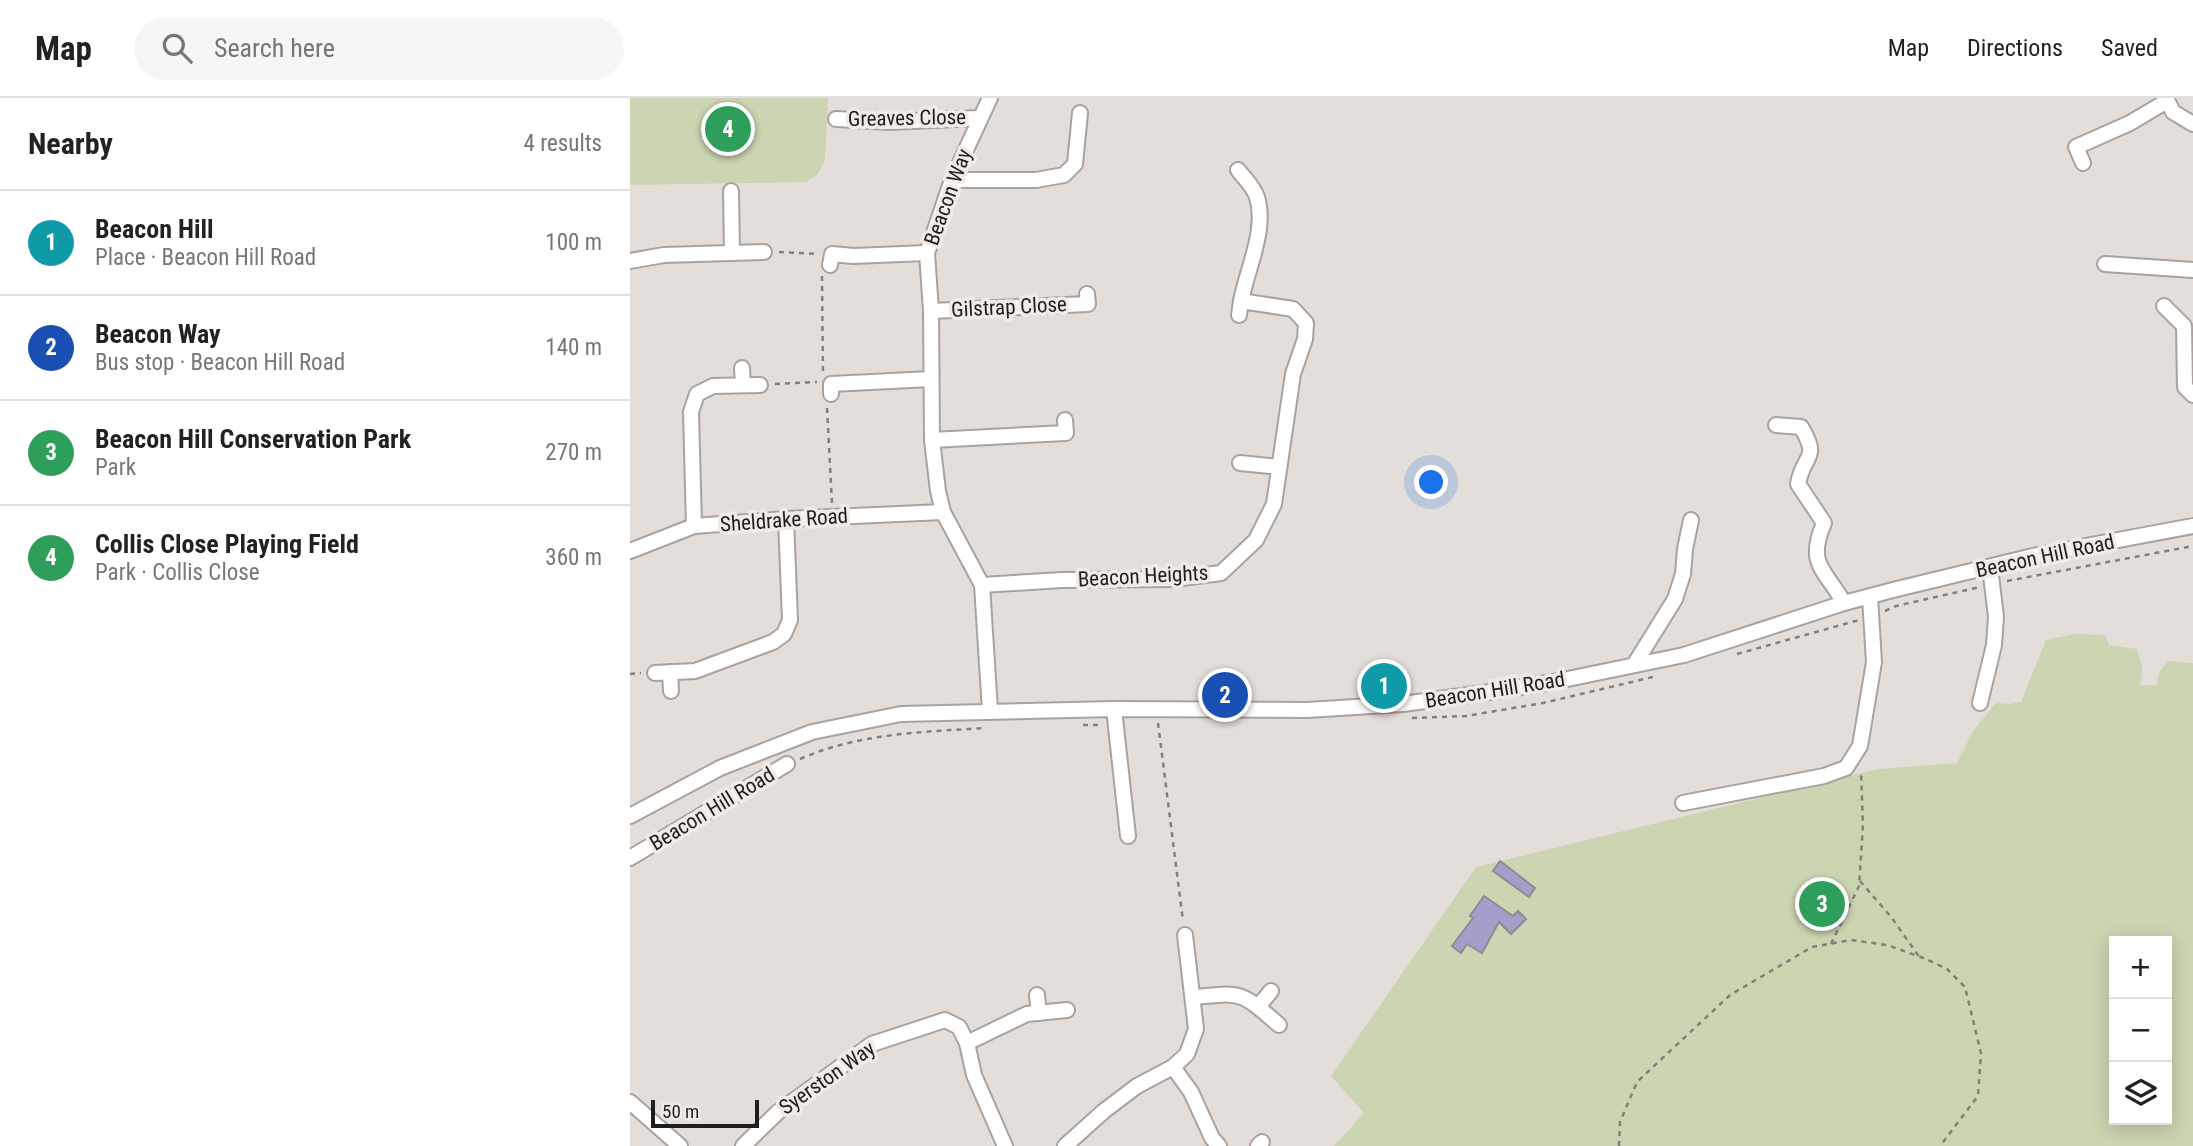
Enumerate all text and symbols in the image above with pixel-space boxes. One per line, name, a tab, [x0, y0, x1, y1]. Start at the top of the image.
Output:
search box	[134, 17, 624, 80]
text: Map	[35, 29, 92, 68]
icon: search	[158, 29, 196, 67]
text: Search here	[214, 33, 335, 63]
text: Map	[1888, 34, 1929, 62]
text: Directions	[1967, 34, 2063, 62]
text: Saved	[2101, 34, 2158, 62]
pin: 4	[705, 103, 751, 155]
street label: Greaves Close	[848, 105, 966, 131]
text: Nearby	[28, 126, 113, 161]
text: 4 results	[524, 130, 602, 157]
street label: Beacon Way	[919, 145, 977, 249]
text: Beacon Hill	[95, 214, 214, 244]
text: 1	[45, 229, 57, 256]
text: 100 m	[545, 229, 602, 256]
text: Place · Beacon Hill Road	[95, 244, 316, 271]
street label: Gilstrap Close	[951, 292, 1068, 322]
text: Beacon Way	[95, 319, 221, 349]
text: 2	[45, 334, 57, 361]
text: 140 m	[545, 334, 602, 361]
text: Bus stop · Beacon Hill Road	[95, 349, 345, 376]
text: Beacon Hill Conservation Park	[95, 424, 411, 454]
text: 3	[45, 439, 57, 466]
text: 270 m	[545, 439, 602, 466]
text: Park	[95, 454, 136, 481]
your location	[1414, 465, 1448, 499]
street label: Sheldrake Road	[719, 504, 849, 536]
text: Collis Close Playing Field	[95, 529, 359, 559]
street label: Beacon Hill Road	[1974, 530, 2116, 582]
text: 4	[45, 544, 57, 571]
text: 360 m	[545, 544, 602, 571]
text: Park · Collis Close	[95, 559, 260, 586]
street label: Beacon Heights	[1077, 561, 1209, 591]
pin: 1	[1361, 660, 1407, 712]
street label: Beacon Hill Road	[1423, 667, 1567, 713]
pin: 2	[1202, 669, 1248, 721]
street label: Beacon Hill Road	[645, 762, 779, 856]
pin: 3	[1799, 878, 1845, 930]
map controls	[2109, 936, 2172, 1125]
button: +	[2109, 936, 2172, 999]
button: −	[2109, 999, 2172, 1062]
street label: Syerston Way	[775, 1036, 880, 1120]
button: layers	[2109, 1062, 2172, 1125]
scale bar	[651, 1097, 760, 1129]
text: 50 m	[662, 1100, 699, 1123]

